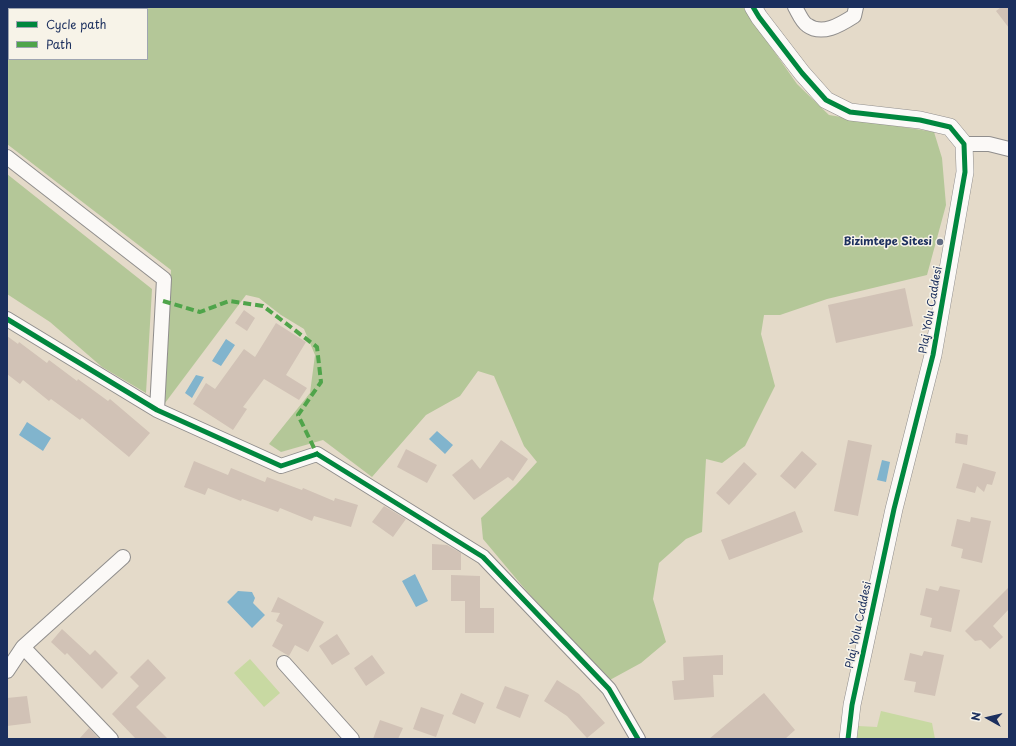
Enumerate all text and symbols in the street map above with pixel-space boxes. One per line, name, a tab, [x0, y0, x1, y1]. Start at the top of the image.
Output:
legend	[8, 8, 148, 60]
text: Cycle path	[46, 15, 107, 33]
text: Path	[46, 35, 72, 53]
place label: Bizimtepe Sitesi	[843, 235, 932, 249]
marker: Bizimtepe Sitesi	[935, 237, 945, 247]
street label: Plaj Yolu Caddesi	[917, 265, 945, 355]
street label: Plaj Yolu Caddesi	[843, 580, 875, 670]
north arrow	[968, 698, 1008, 738]
text: N	[967, 711, 985, 722]

